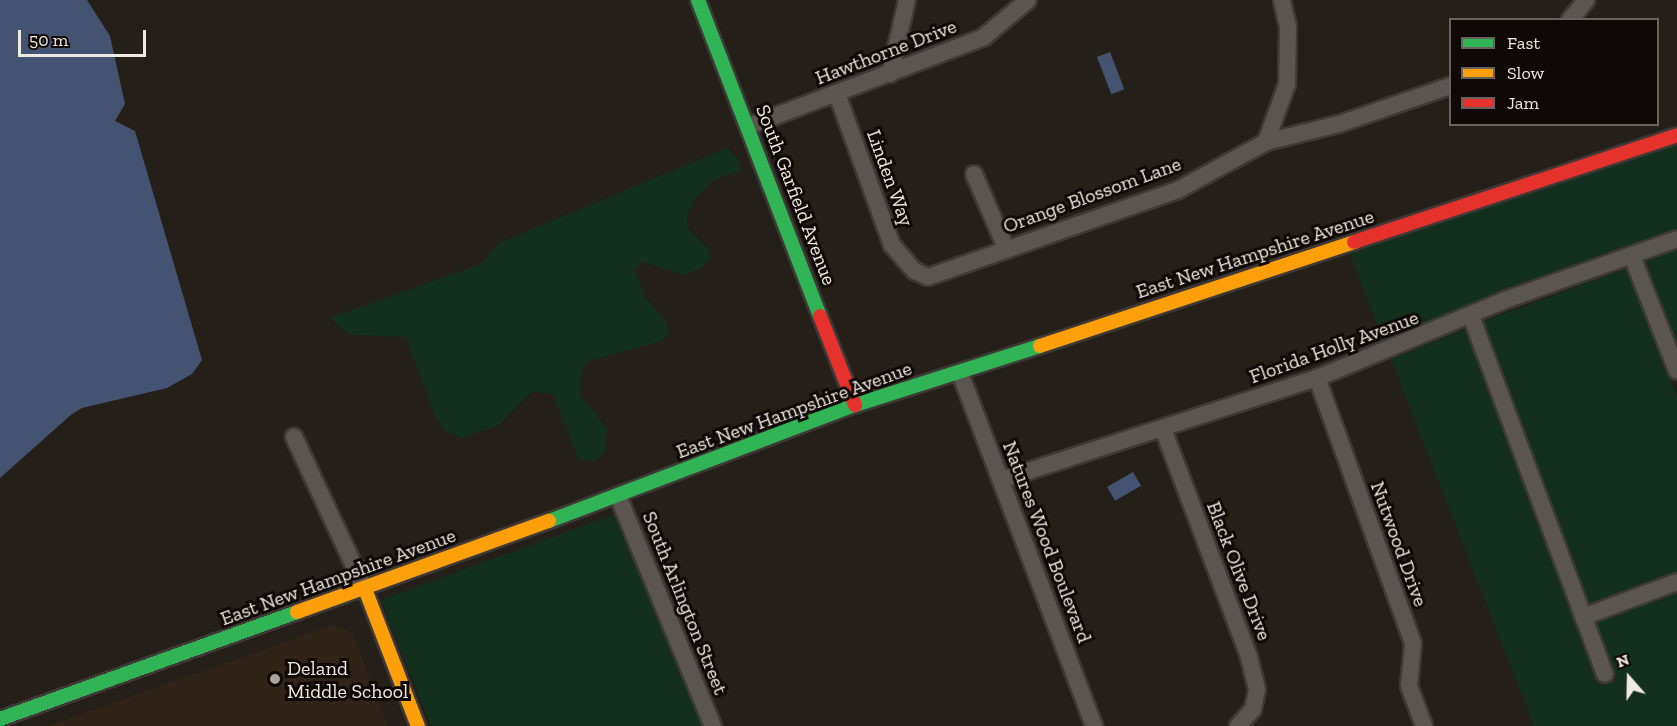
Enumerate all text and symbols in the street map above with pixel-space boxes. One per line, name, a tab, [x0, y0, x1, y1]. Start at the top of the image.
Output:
street label: Hawthorne Drive	[812, 14, 960, 90]
scale bar	[21, 18, 148, 56]
legend	[1449, 18, 1659, 126]
text: 50 m	[29, 29, 68, 51]
text: Fast	[1507, 32, 1540, 54]
text: Slow	[1507, 62, 1544, 84]
text: Jam	[1507, 92, 1539, 114]
street label: South Garfield Avenue	[750, 101, 842, 289]
street label: Linden Way	[861, 126, 919, 230]
street label: Orange Blossom Lane	[1000, 152, 1184, 238]
street label: East New Hampshire Avenue	[1133, 204, 1377, 304]
street label: Florida Holly Avenue	[1246, 305, 1422, 389]
street label: East New Hampshire Avenue	[673, 356, 915, 464]
street label: Natures Wood Boulevard	[997, 438, 1097, 646]
street label: Nutwood Drive	[1365, 478, 1433, 610]
street label: Black Olive Drive	[1201, 498, 1277, 644]
street label: South Arlington Street	[637, 508, 733, 698]
street label: East New Hampshire Avenue	[217, 523, 459, 631]
north arrow	[1599, 648, 1659, 708]
text: N	[1614, 650, 1632, 672]
place label: Deland Middle School	[287, 656, 408, 703]
marker: Deland Middle School	[268, 672, 282, 686]

